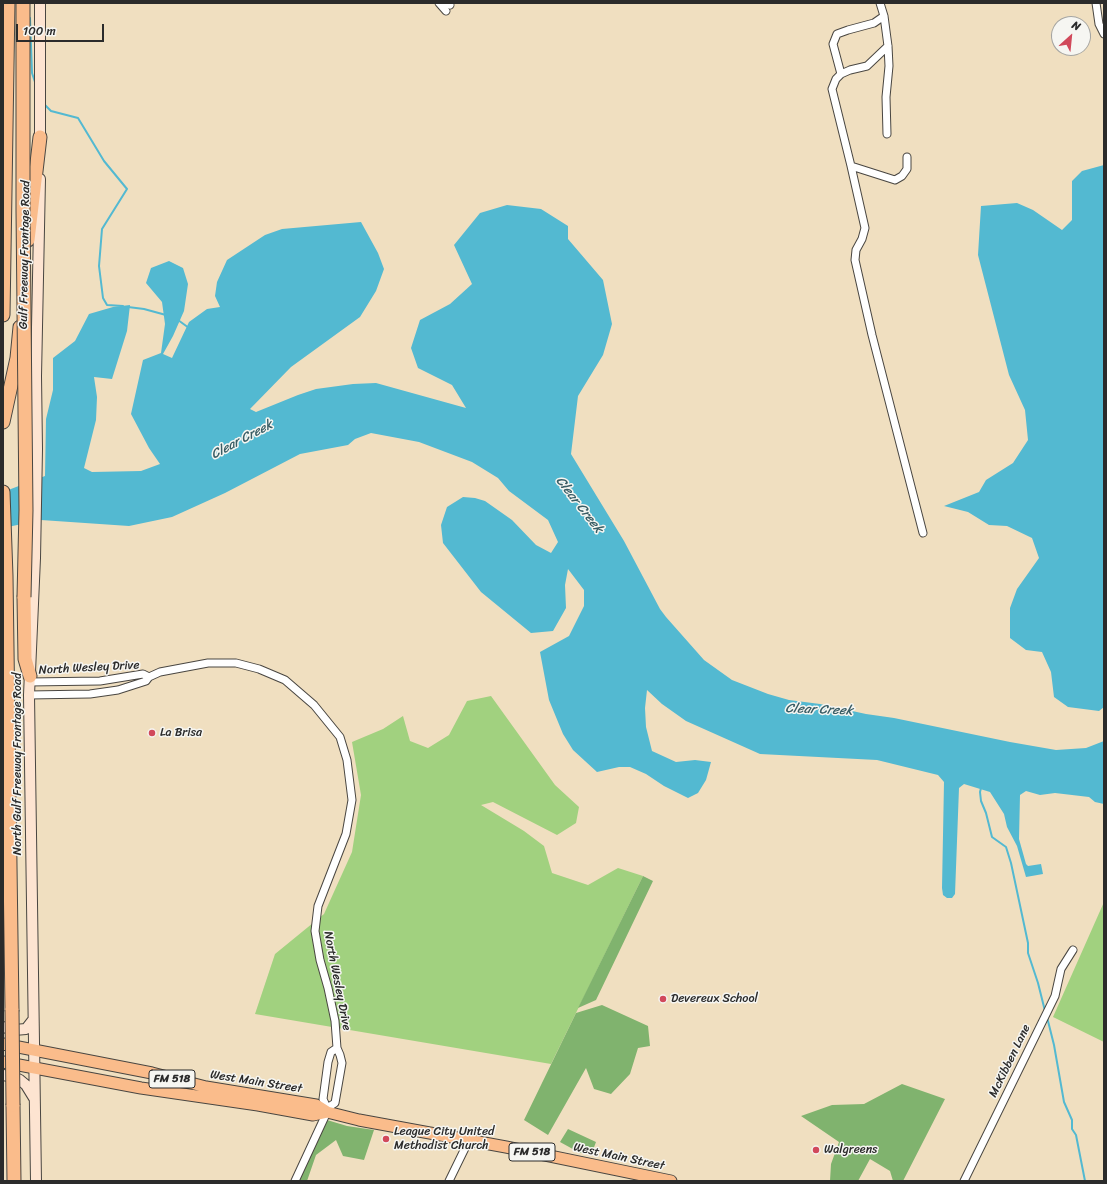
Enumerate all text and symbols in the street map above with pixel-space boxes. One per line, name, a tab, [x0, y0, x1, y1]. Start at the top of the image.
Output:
scale bar	[18, 16, 106, 42]
north arrow	[1051, 16, 1091, 56]
text: N	[1069, 16, 1084, 36]
text: 100 m	[23, 20, 56, 42]
street label: Gulf Freeway Frontage Road	[17, 181, 33, 329]
water label: Clear Creek	[209, 417, 275, 463]
water label: Clear Creek	[552, 474, 606, 536]
street label: North Wesley Drive	[38, 658, 140, 678]
street label: North Gulf Freeway Frontage Road	[11, 673, 25, 855]
water label: Clear Creek	[785, 701, 853, 719]
place label: La Brisa	[160, 726, 202, 740]
marker: La Brisa	[147, 728, 157, 738]
street label: North Wesley Drive	[320, 930, 354, 1032]
place label: Devereux School	[671, 992, 758, 1006]
marker: Devereux School	[658, 994, 668, 1004]
street label: McKibben Lane	[986, 1022, 1034, 1100]
street label: West Main Street	[209, 1068, 303, 1096]
road number: FM 518	[149, 1070, 195, 1088]
place label: League City United Methodist Church	[394, 1125, 494, 1153]
marker: League City United Methodist Church	[381, 1134, 391, 1144]
street label: West Main Street	[572, 1140, 666, 1174]
road number: FM 518	[509, 1143, 555, 1161]
place label: Walgreens	[824, 1143, 878, 1157]
marker: Walgreens	[811, 1145, 821, 1155]

